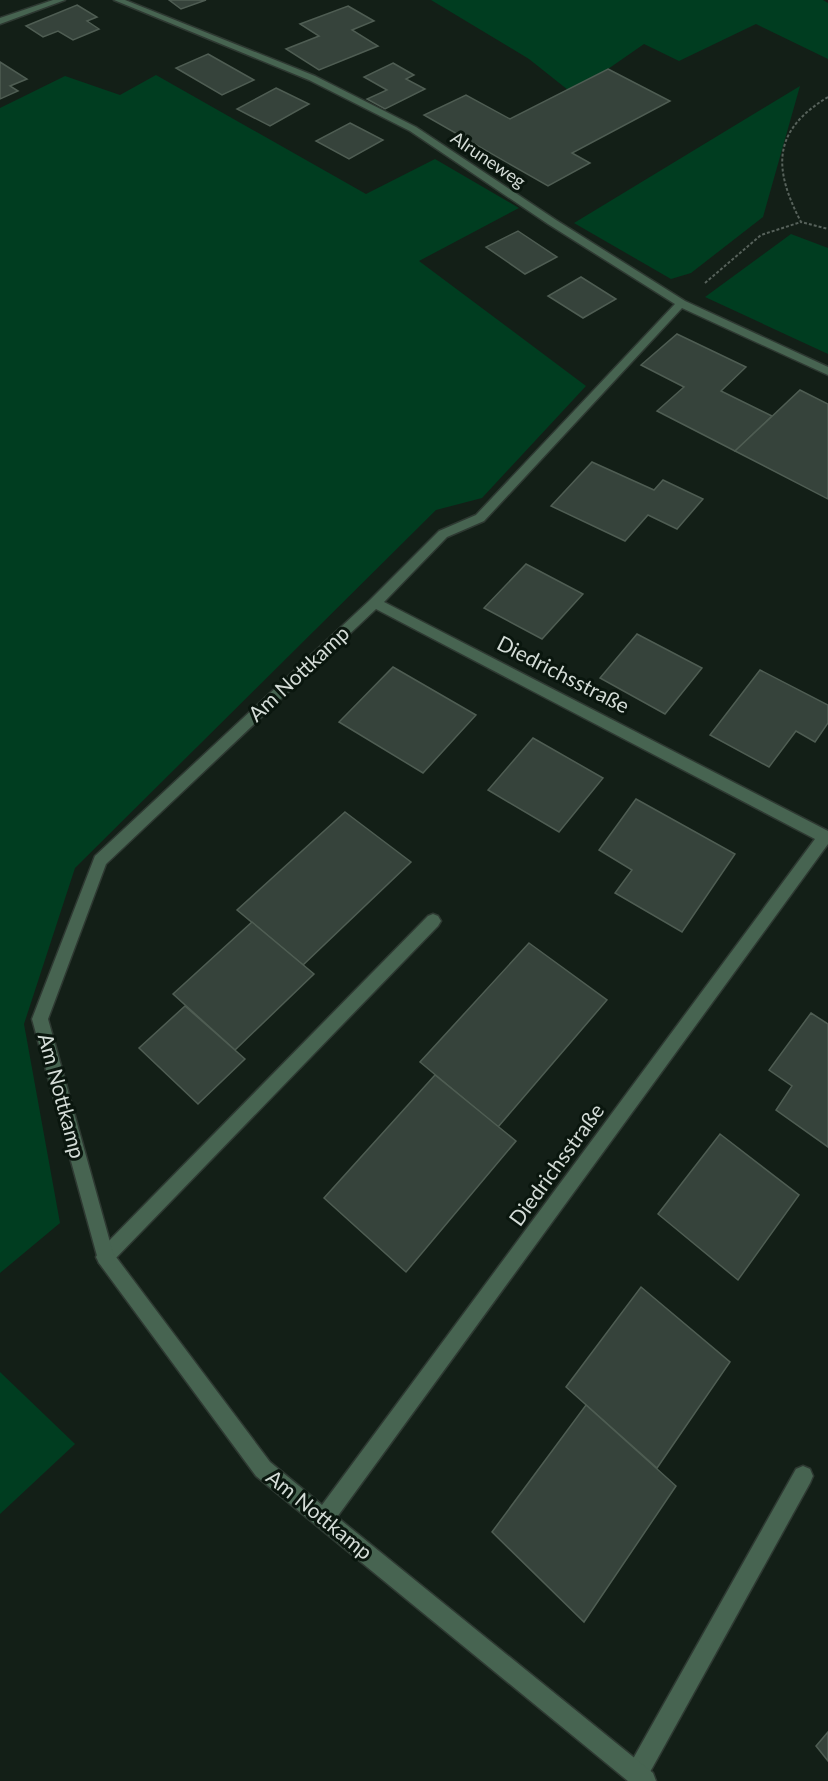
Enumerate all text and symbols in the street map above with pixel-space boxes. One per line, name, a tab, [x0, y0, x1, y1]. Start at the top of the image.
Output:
street label: Alruneweg	[447, 126, 530, 192]
street label: Am Nottkamp	[242, 620, 354, 726]
street label: Diedrichsstraße	[493, 630, 634, 718]
street label: Am Nottkamp	[34, 1030, 91, 1161]
street label: Diedrichsstraße	[503, 1098, 609, 1230]
street label: Am Nottkamp	[262, 1464, 378, 1564]

